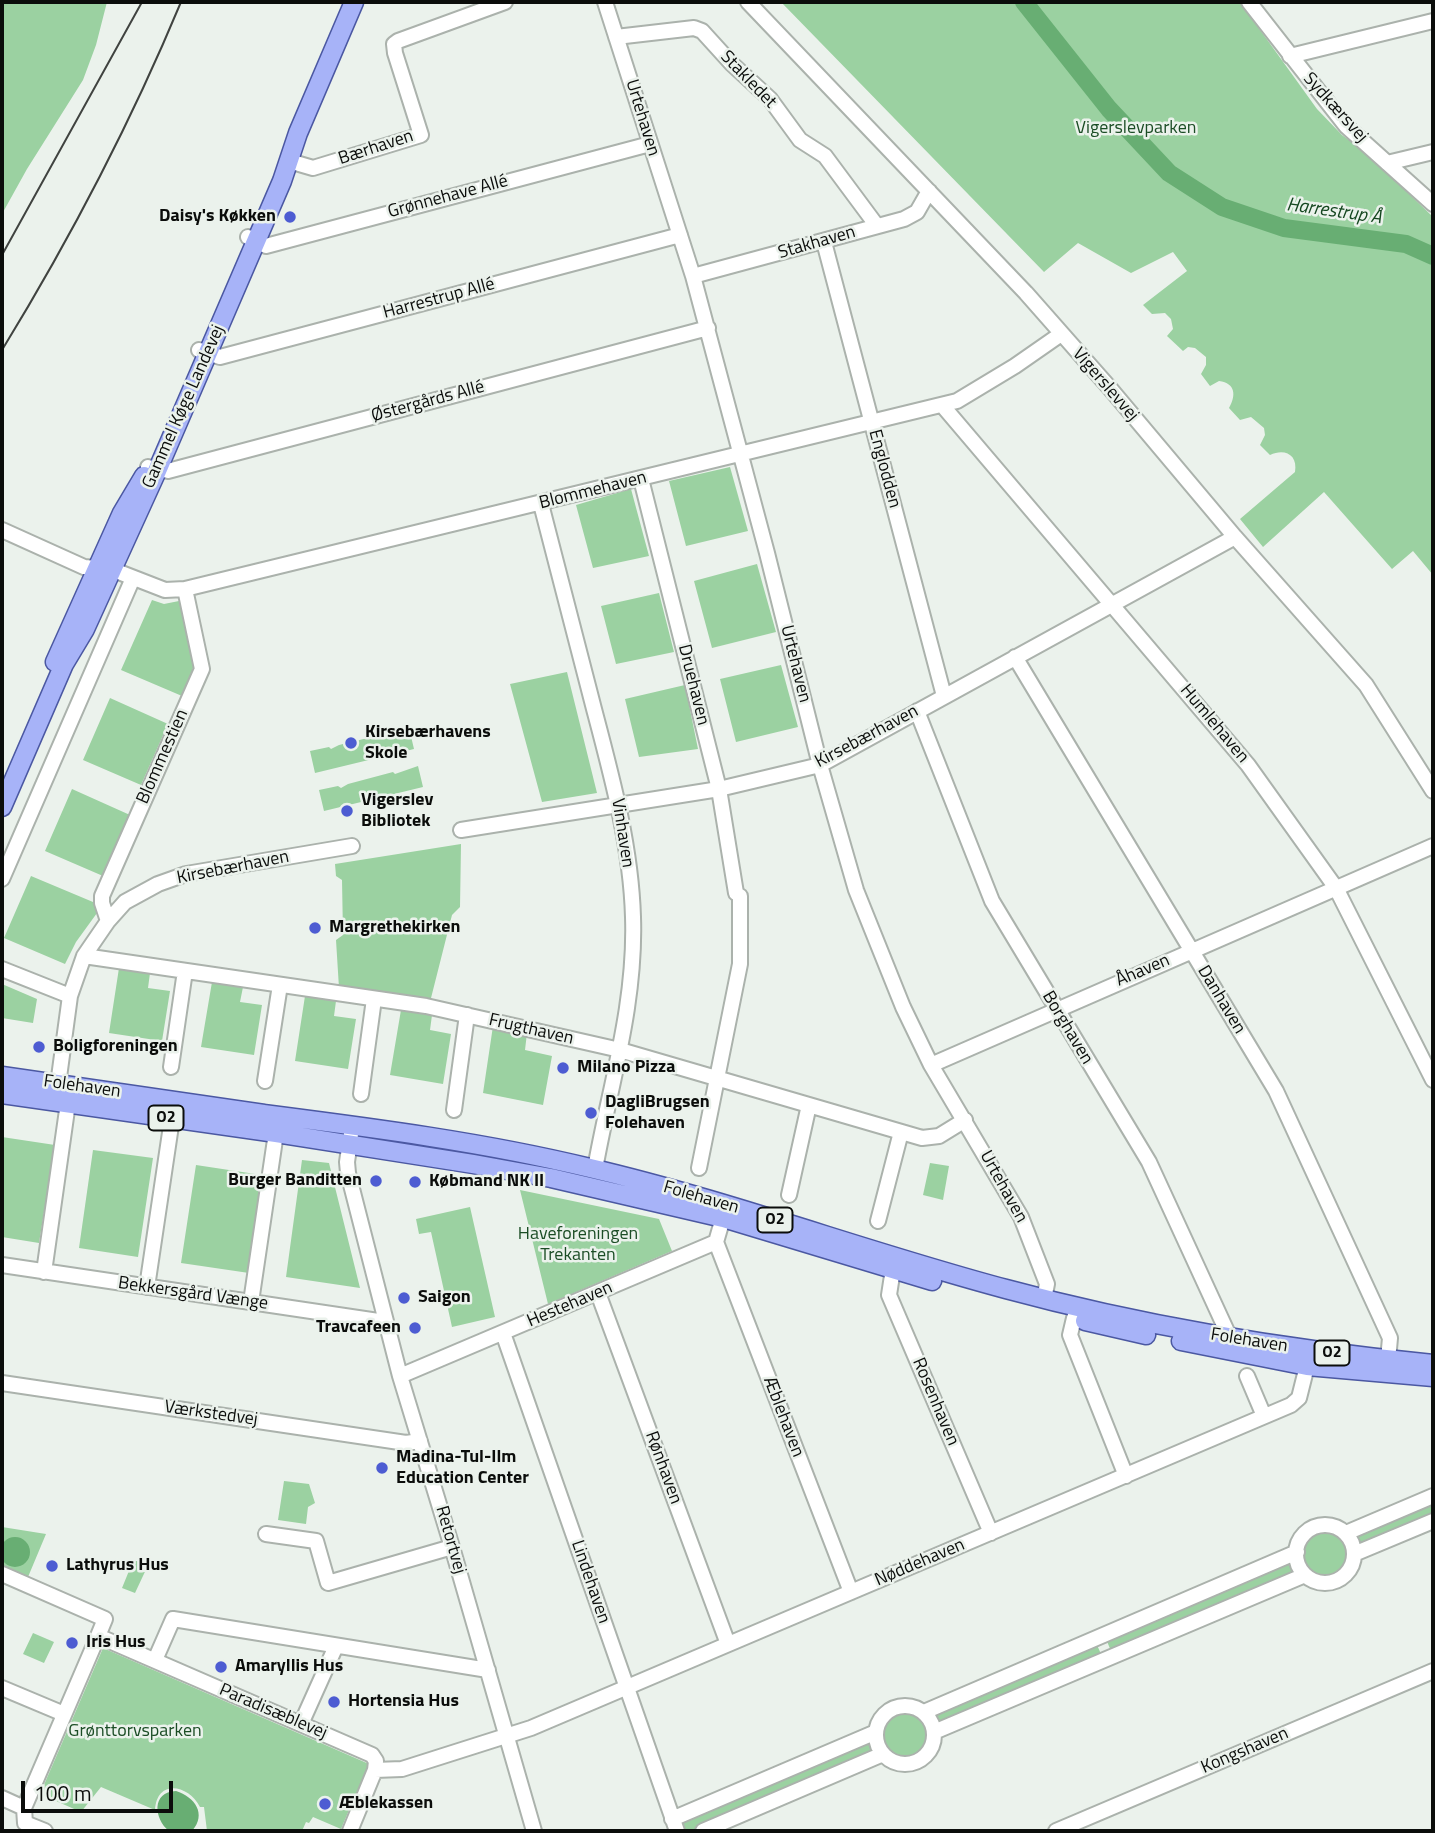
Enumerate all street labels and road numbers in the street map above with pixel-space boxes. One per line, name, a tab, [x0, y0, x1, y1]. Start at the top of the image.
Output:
street label: Stakledet	[715, 47, 781, 113]
street label: Sydkærsvej	[1298, 69, 1372, 147]
street label: Urtehaven	[620, 77, 664, 159]
street label: Bærhaven	[336, 126, 416, 170]
street label: Grønnehave Allé	[386, 171, 510, 223]
street label: Stakhaven	[776, 222, 858, 264]
street label: Harrestrup Allé	[381, 274, 497, 324]
street label: Gammel Køge Landevej	[138, 322, 230, 492]
street label: Vigerslevvej	[1067, 344, 1143, 426]
street label: Østergårds Allé	[369, 377, 487, 427]
street label: Englodden	[863, 427, 905, 511]
street label: Blommehaven	[537, 467, 649, 515]
street label: Urtehaven	[775, 623, 815, 705]
street label: Druehaven	[673, 642, 713, 728]
street label: Humlehaven	[1175, 680, 1253, 768]
street label: Kirsebærhaven	[812, 701, 922, 773]
street label: Blommestien	[133, 706, 193, 808]
street label: Vinhaven	[606, 797, 638, 869]
street label: Kirsebærhaven	[175, 847, 291, 889]
street label: Åhaven	[1113, 950, 1173, 992]
street label: Danhaven	[1192, 962, 1250, 1038]
street label: Borghaven	[1037, 987, 1097, 1069]
street label: Frugthaven	[487, 1010, 575, 1050]
street label: Folehaven	[42, 1071, 122, 1103]
road number: O2	[148, 1106, 184, 1130]
street label: Urtehaven	[974, 1147, 1032, 1227]
street label: Folehaven	[661, 1177, 741, 1219]
road number: O2	[758, 1208, 792, 1232]
street label: Bekkersgård Vænge	[117, 1273, 269, 1315]
street label: Hestehaven	[524, 1277, 616, 1333]
street label: Folehaven	[1209, 1324, 1289, 1358]
road number: O2	[1314, 1340, 1350, 1366]
street label: Rosenhaven	[907, 1355, 963, 1449]
street label: Æblehaven	[758, 1374, 808, 1460]
street label: Værkstedvej	[163, 1397, 259, 1431]
street label: Rønhaven	[640, 1429, 686, 1507]
street label: Retortvej	[430, 1503, 470, 1577]
street label: Nøddehaven	[872, 1534, 968, 1592]
street label: Lindehaven	[566, 1538, 614, 1626]
street label: Paradisæblevej	[216, 1680, 330, 1744]
street label: Kongshaven	[1198, 1723, 1292, 1779]

